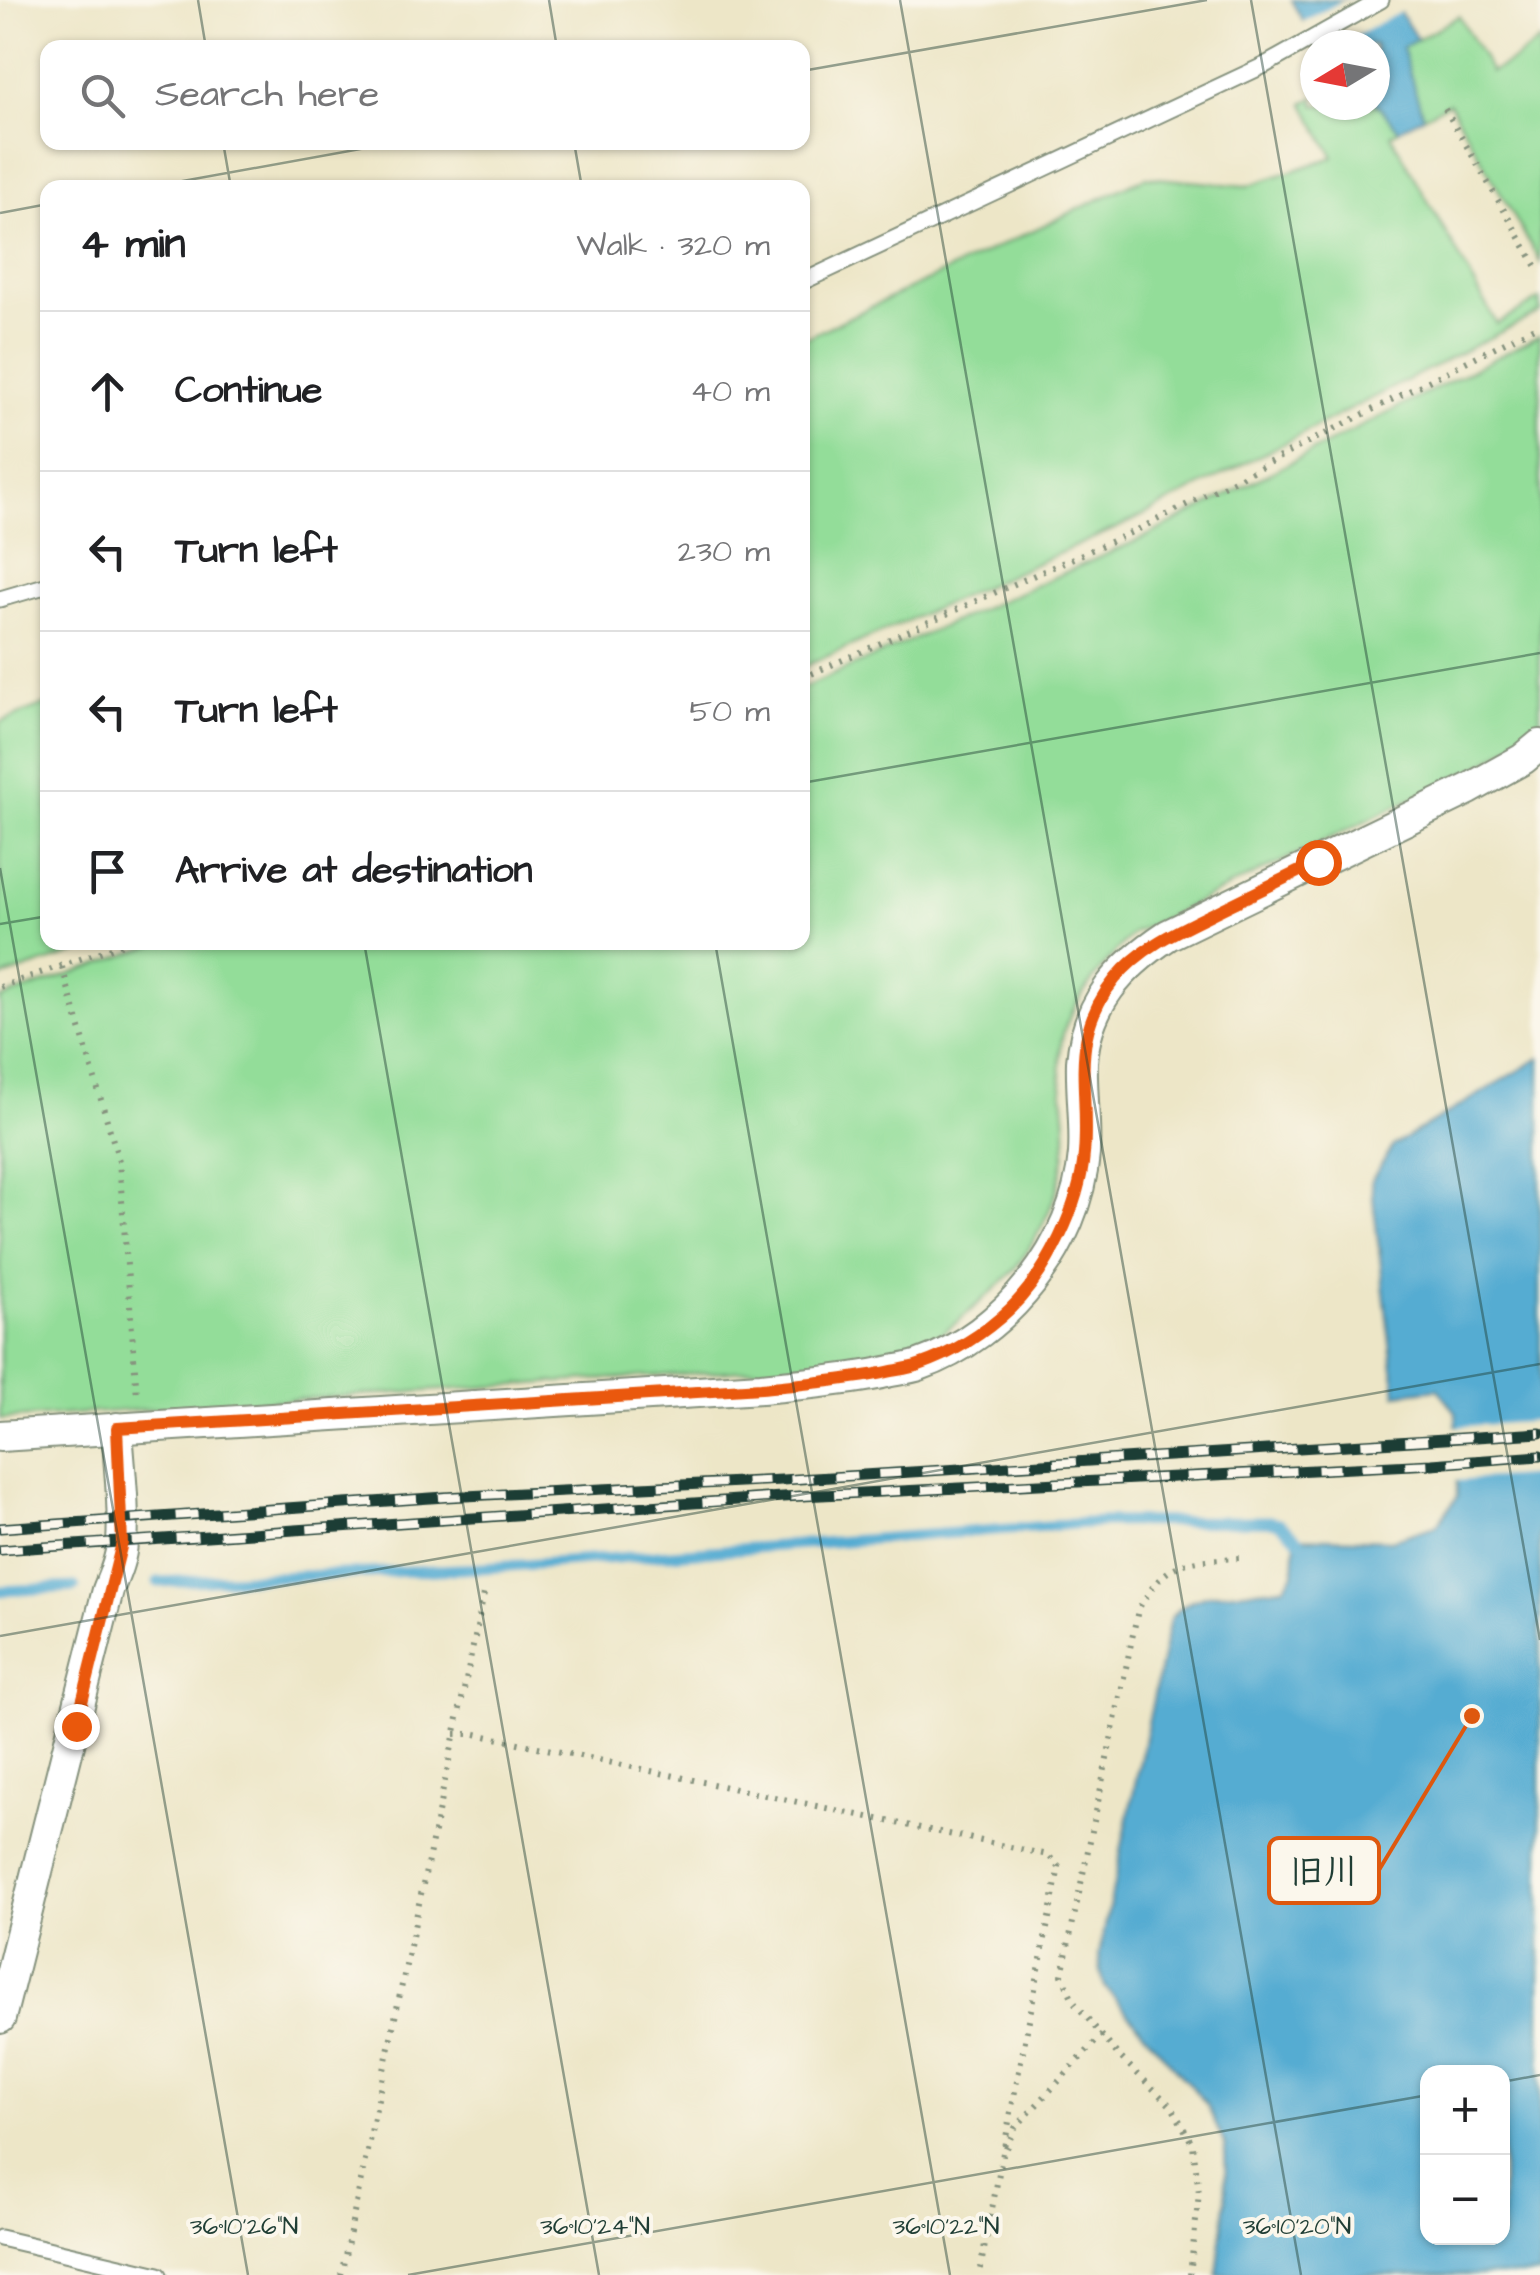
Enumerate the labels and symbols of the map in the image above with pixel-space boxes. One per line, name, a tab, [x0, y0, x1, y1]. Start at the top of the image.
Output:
north arrow	[1300, 30, 1390, 120]
route start	[1296, 840, 1342, 886]
route end	[54, 1704, 100, 1750]
callout: 旧川	[1269, 1838, 1379, 1903]
text: 旧川	[1289, 1848, 1359, 1897]
text: 36°10'26"N	[190, 2209, 298, 2244]
text: 36°10'24"N	[540, 2209, 650, 2244]
text: 36°10'22"N	[892, 2209, 1000, 2244]
text: 36°10'20"N	[1243, 2209, 1351, 2244]

